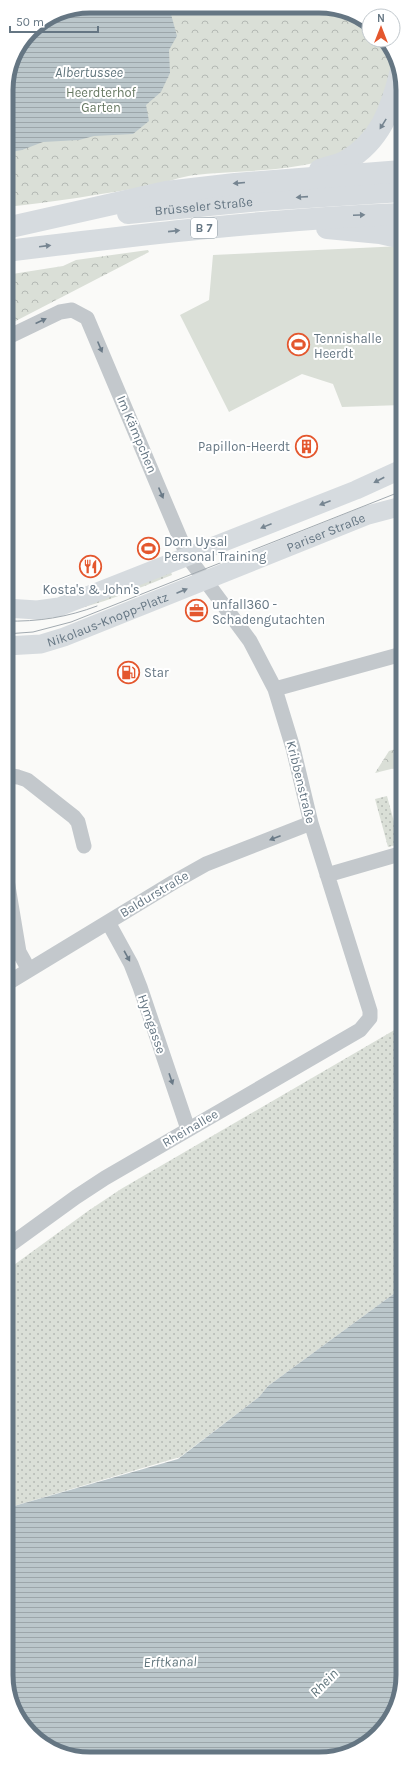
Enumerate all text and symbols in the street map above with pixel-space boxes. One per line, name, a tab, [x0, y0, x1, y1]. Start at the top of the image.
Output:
scale bar	[10, 8, 98, 34]
north arrow	[361, 8, 401, 48]
text: N	[377, 12, 385, 25]
text: 50 m	[16, 15, 44, 29]
water label: Albertussee	[55, 64, 124, 81]
park label: Heerdterhof Garten	[66, 85, 137, 115]
one-way arrow	[379, 118, 386, 130]
one-way arrow	[233, 180, 245, 187]
street label: Brüsseler Straße	[154, 193, 254, 218]
one-way arrow	[296, 194, 308, 201]
one-way arrow	[353, 212, 365, 219]
road number: B 7	[191, 218, 217, 238]
one-way arrow	[168, 228, 180, 234]
one-way arrow	[39, 243, 51, 249]
one-way arrow	[36, 318, 47, 324]
place label: Tennishalle Heerdt	[314, 331, 382, 361]
sports icon: Tennishalle Heerdt	[285, 332, 311, 358]
one-way arrow	[98, 341, 104, 353]
street label: Im Kämpchen	[114, 393, 160, 475]
building icon: Papillon-Heerdt	[293, 433, 319, 459]
place label: Papillon-Heerdt	[198, 439, 290, 454]
one-way arrow	[374, 477, 385, 483]
one-way arrow	[158, 487, 164, 498]
one-way arrow	[319, 500, 331, 506]
street label: Pariser Straße	[284, 509, 367, 555]
one-way arrow	[259, 524, 271, 530]
place label: Dorn Uysal Personal Training	[164, 534, 267, 564]
sports icon: Dorn Uysal Personal Training	[136, 535, 162, 561]
restaurant icon: Kosta's & John's	[78, 554, 104, 580]
place label: Kosta's & John's	[42, 582, 140, 597]
one-way arrow	[177, 587, 189, 593]
street label: Nikolaus-Knopp-Platz	[45, 589, 170, 649]
place label: unfall360 - Schadengutachten	[212, 597, 325, 627]
office icon: unfall360 - Schadengutachten	[184, 598, 210, 624]
fuel station icon: Star	[115, 659, 141, 685]
place label: Star	[144, 665, 169, 680]
street label: Kribbenstraße	[283, 739, 319, 825]
one-way arrow	[268, 835, 280, 841]
street label: Baldurstraße	[117, 867, 191, 920]
one-way arrow	[123, 951, 130, 962]
street label: Hymgasse	[135, 992, 169, 1056]
one-way arrow	[168, 1073, 174, 1085]
street label: Rheinallee	[159, 1106, 221, 1150]
water label: Erftkanal	[143, 1653, 197, 1671]
water label: Rhein	[306, 1665, 342, 1701]

